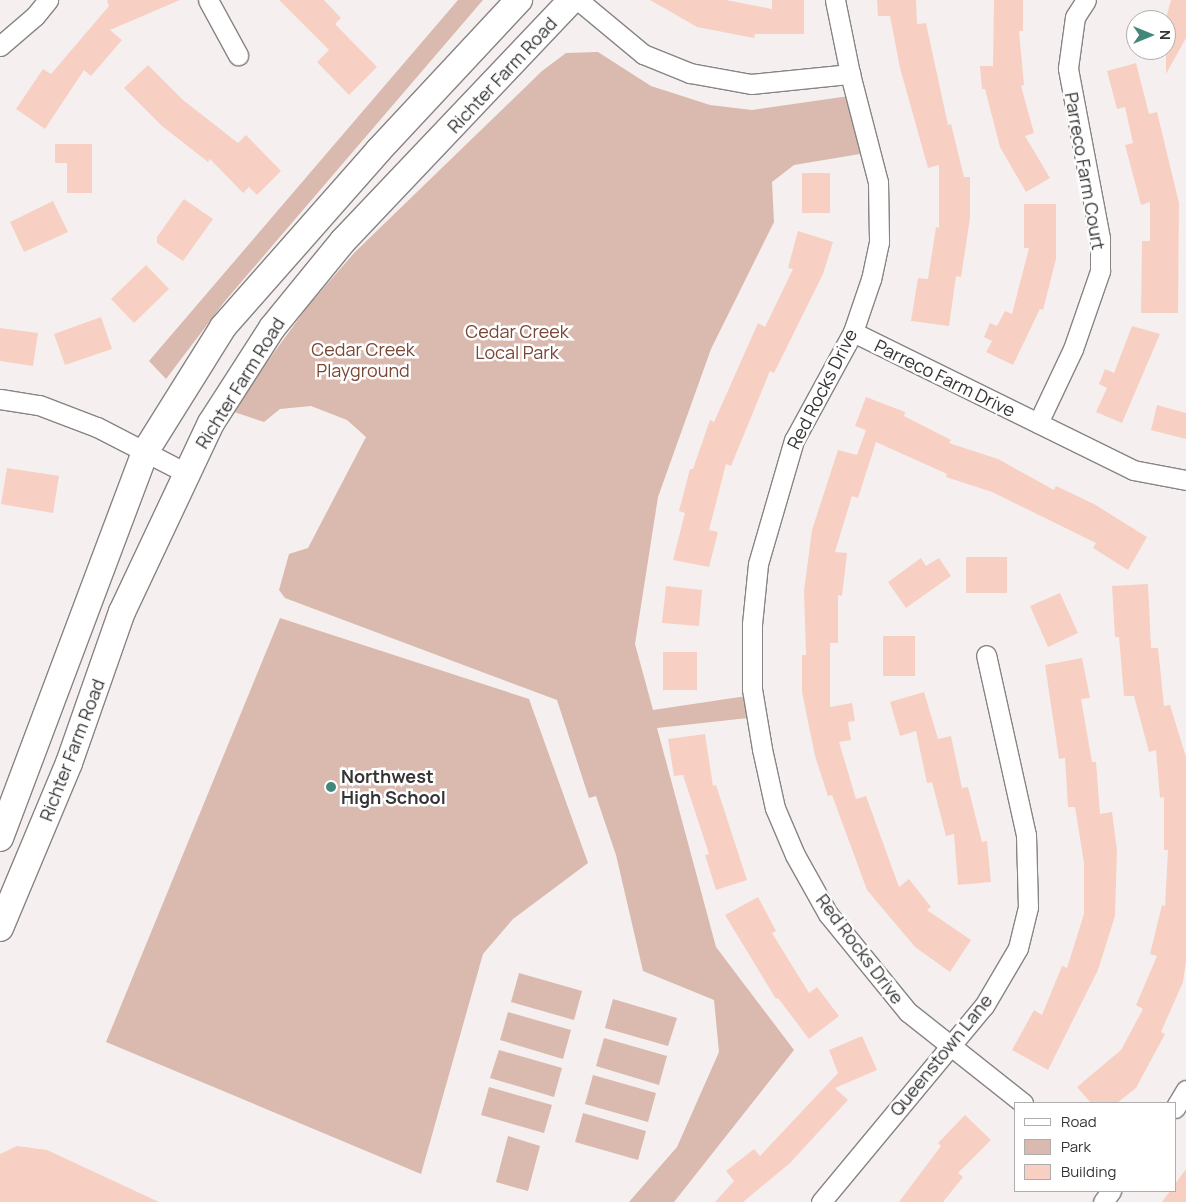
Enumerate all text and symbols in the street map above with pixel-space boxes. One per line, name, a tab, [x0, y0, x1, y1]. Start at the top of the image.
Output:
north arrow	[1126, 10, 1176, 60]
street label: Richter Farm Road	[443, 13, 561, 137]
text: N	[1156, 30, 1175, 40]
street label: Parreco Farm Court	[1060, 90, 1110, 252]
street label: Richter Farm Road	[191, 314, 289, 452]
park label: Cedar Creek Local Park	[465, 321, 569, 364]
street label: Red Rocks Drive	[782, 325, 862, 453]
street label: Parreco Farm Drive	[871, 335, 1019, 421]
park label: Cedar Creek Playground	[311, 339, 415, 382]
street label: Richter Farm Road	[35, 676, 109, 824]
place label: Northwest High School	[341, 766, 446, 809]
marker: Northwest High School	[325, 781, 337, 793]
street label: Red Rocks Drive	[812, 890, 908, 1008]
street label: Queenstown Lane	[885, 990, 997, 1120]
legend	[1014, 1102, 1176, 1192]
text: Road	[1061, 1111, 1097, 1132]
text: Park	[1061, 1136, 1091, 1157]
text: Building	[1061, 1161, 1116, 1182]

